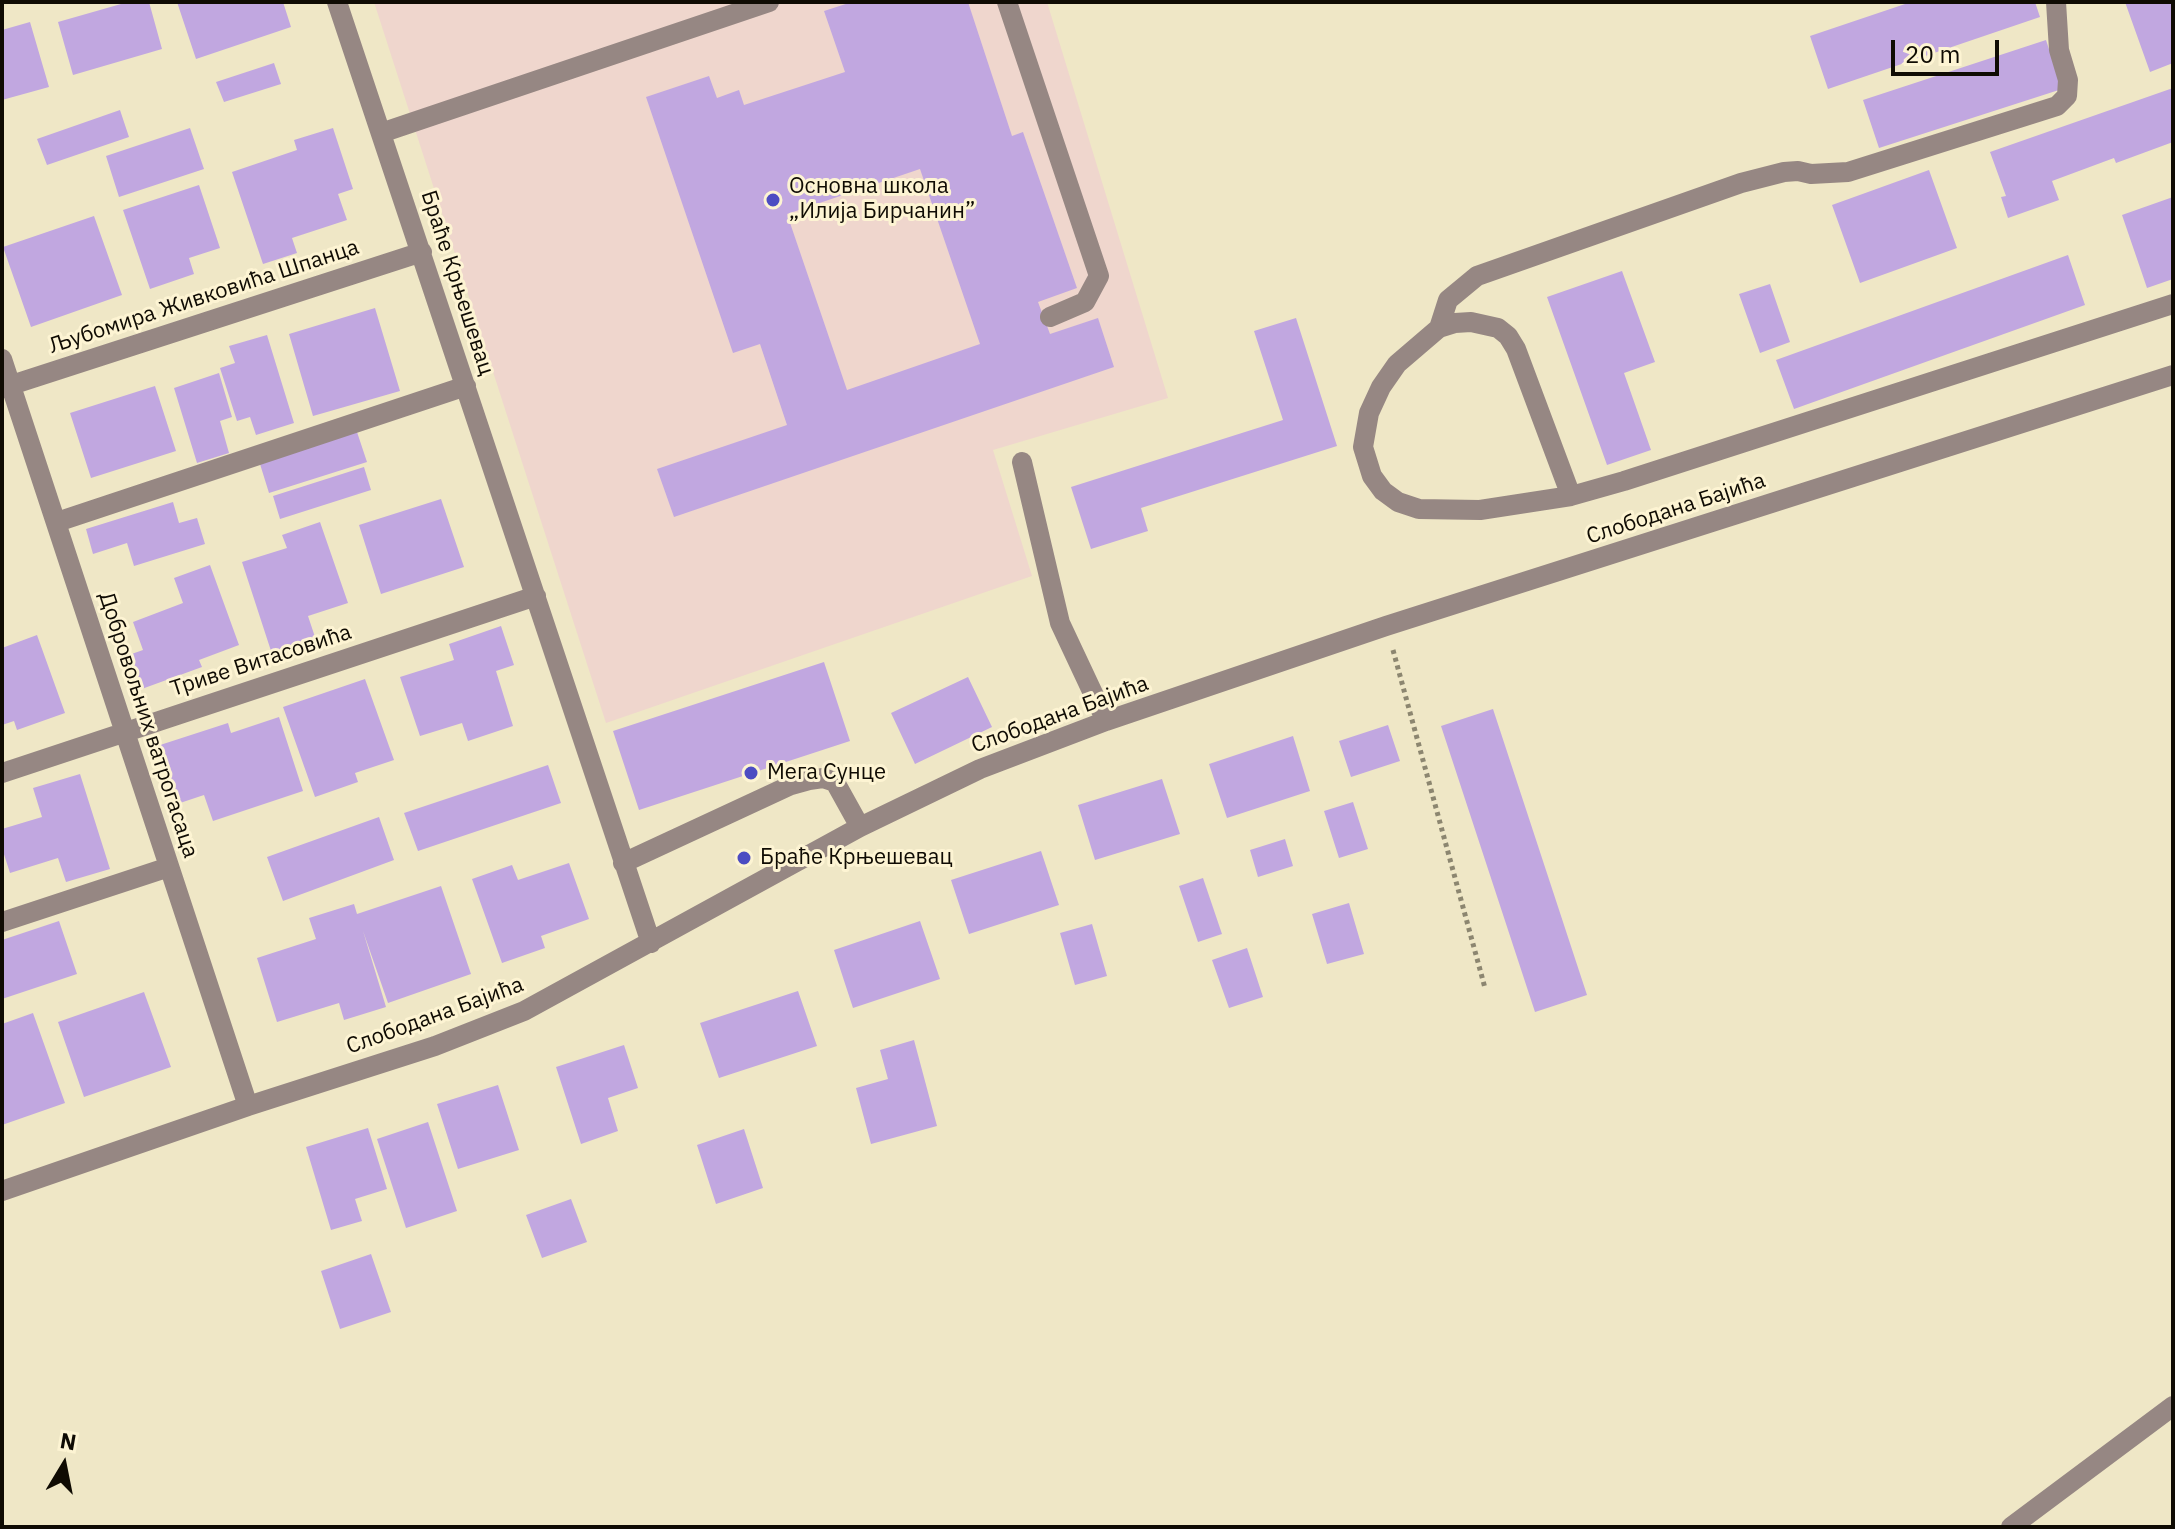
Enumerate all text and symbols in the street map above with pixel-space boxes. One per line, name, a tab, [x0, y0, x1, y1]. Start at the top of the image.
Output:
scale bar	[1895, 24, 2003, 74]
text: 20 m	[1905, 38, 1960, 70]
place label: Основна школа „Илија Бирчанин”	[789, 174, 975, 226]
street label: Браће Крњешевац	[415, 187, 499, 379]
marker: Основна школа „Илија Бирчанин”	[764, 191, 782, 209]
street label: Љубомира Живковића Шпанца	[46, 234, 362, 360]
street label: Слободана Бајића	[1583, 468, 1769, 550]
street label: Добровољних ватрогасаца	[93, 589, 203, 861]
street label: Триве Витасовића	[167, 619, 355, 703]
street label: Слободана Бајића	[968, 671, 1152, 759]
place label: Мега Сунце	[767, 760, 886, 786]
marker: Мега Сунце	[742, 764, 760, 782]
place label: Браће Крњешевац	[760, 845, 953, 871]
marker: Браће Крњешевац	[735, 849, 753, 867]
street label: Слободана Бајића	[343, 972, 527, 1060]
north arrow	[24, 1425, 104, 1505]
text: N	[58, 1425, 79, 1457]

